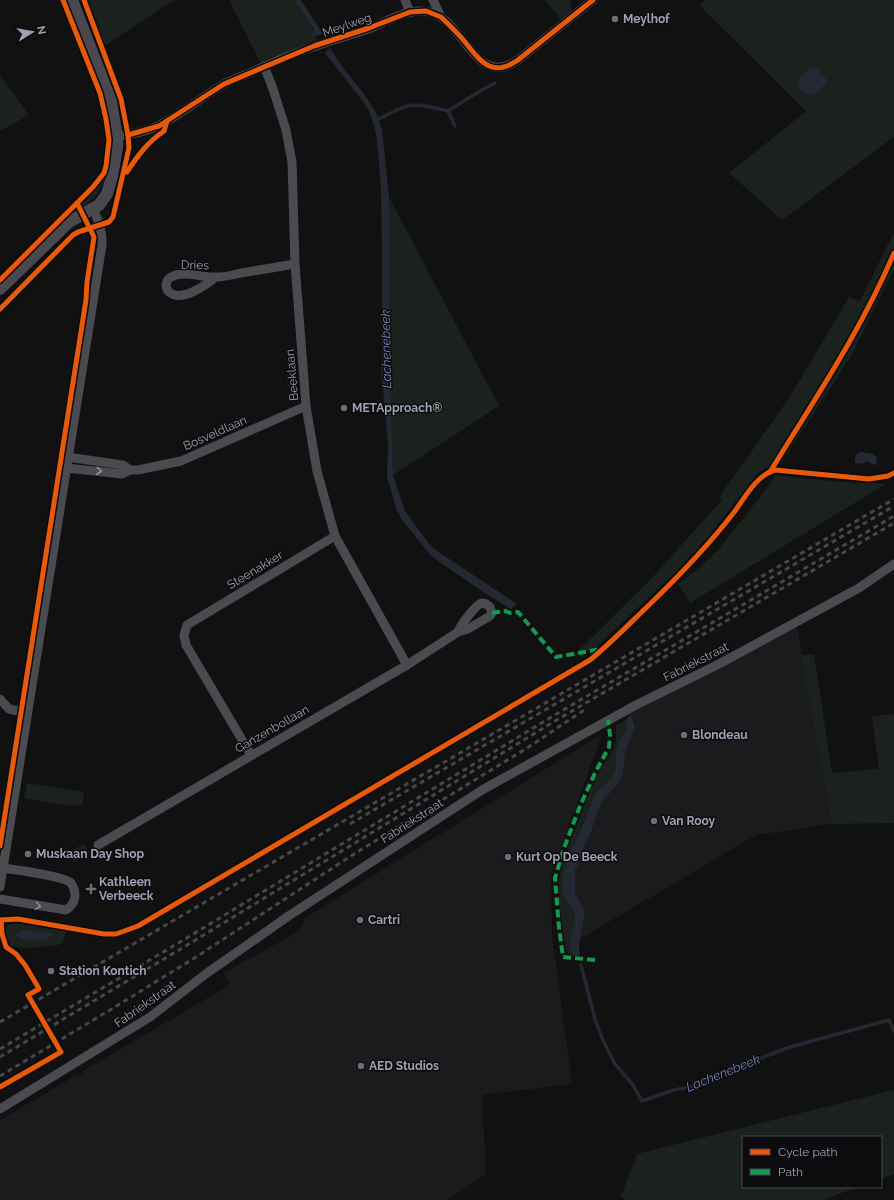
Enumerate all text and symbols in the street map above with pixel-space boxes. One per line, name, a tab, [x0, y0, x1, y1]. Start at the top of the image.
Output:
street label: Meylweg	[321, 10, 373, 40]
north arrow	[12, 12, 52, 52]
place label: Meylhof	[623, 12, 670, 26]
marker: Meylhof	[610, 14, 620, 24]
text: N	[34, 25, 49, 36]
street label: Dries	[181, 258, 209, 272]
water label: Lachenebeek	[378, 310, 394, 388]
street label: Beeklaan	[283, 349, 301, 401]
place label: METApproach®	[352, 401, 442, 415]
marker: METApproach®	[339, 403, 349, 413]
street label: Bosveldlaan	[181, 413, 249, 453]
one-way arrow	[96, 467, 102, 476]
street label: Steenakker	[225, 548, 286, 592]
street label: Fabriekstraat	[661, 640, 731, 684]
street label: Ganzenbollaan	[233, 702, 311, 756]
place label: Blondeau	[692, 728, 748, 742]
marker: Blondeau	[679, 730, 689, 740]
street label: Fabriekstraat	[378, 796, 446, 846]
place label: Van Rooy	[662, 814, 716, 828]
marker: Van Rooy	[649, 816, 659, 826]
place label: Muskaan Day Shop	[36, 847, 144, 861]
marker: Muskaan Day Shop	[23, 849, 33, 859]
place label: Kurt Op De Beeck	[516, 850, 618, 864]
marker: Kurt Op De Beeck	[503, 852, 513, 862]
place label: Kathleen Verbeeck	[99, 875, 154, 903]
marker: Kathleen Verbeeck	[86, 884, 96, 894]
one-way arrow	[35, 901, 42, 909]
place label: Cartri	[368, 913, 400, 927]
marker: Cartri	[355, 915, 365, 925]
place label: Station Kontich	[59, 964, 147, 978]
marker: Station Kontich	[46, 966, 56, 976]
street label: Fabriekstraat	[112, 978, 178, 1030]
water label: Lachenebeek	[684, 1051, 762, 1095]
place label: AED Studios	[369, 1059, 439, 1073]
marker: AED Studios	[356, 1061, 366, 1071]
legend	[742, 1136, 882, 1188]
text: Cycle path	[778, 1145, 837, 1159]
text: Path	[778, 1165, 803, 1179]

